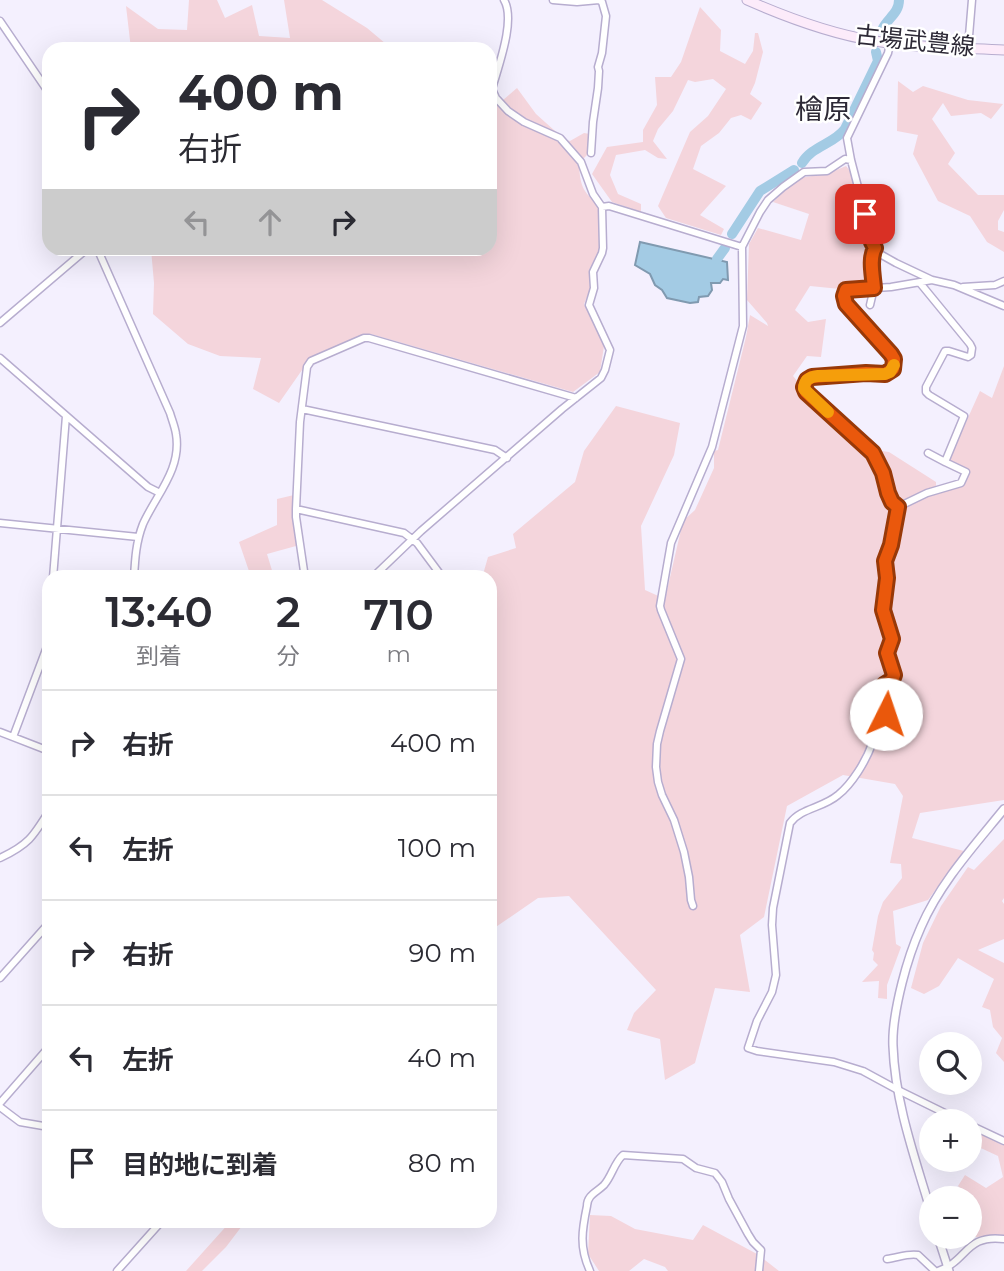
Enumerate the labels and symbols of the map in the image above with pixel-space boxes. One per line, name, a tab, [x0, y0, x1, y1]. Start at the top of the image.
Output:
street label: 古場武豊線	[854, 20, 976, 61]
district label: 檜原	[795, 92, 851, 126]
pin	[835, 184, 895, 244]
position arrow	[849, 677, 923, 751]

